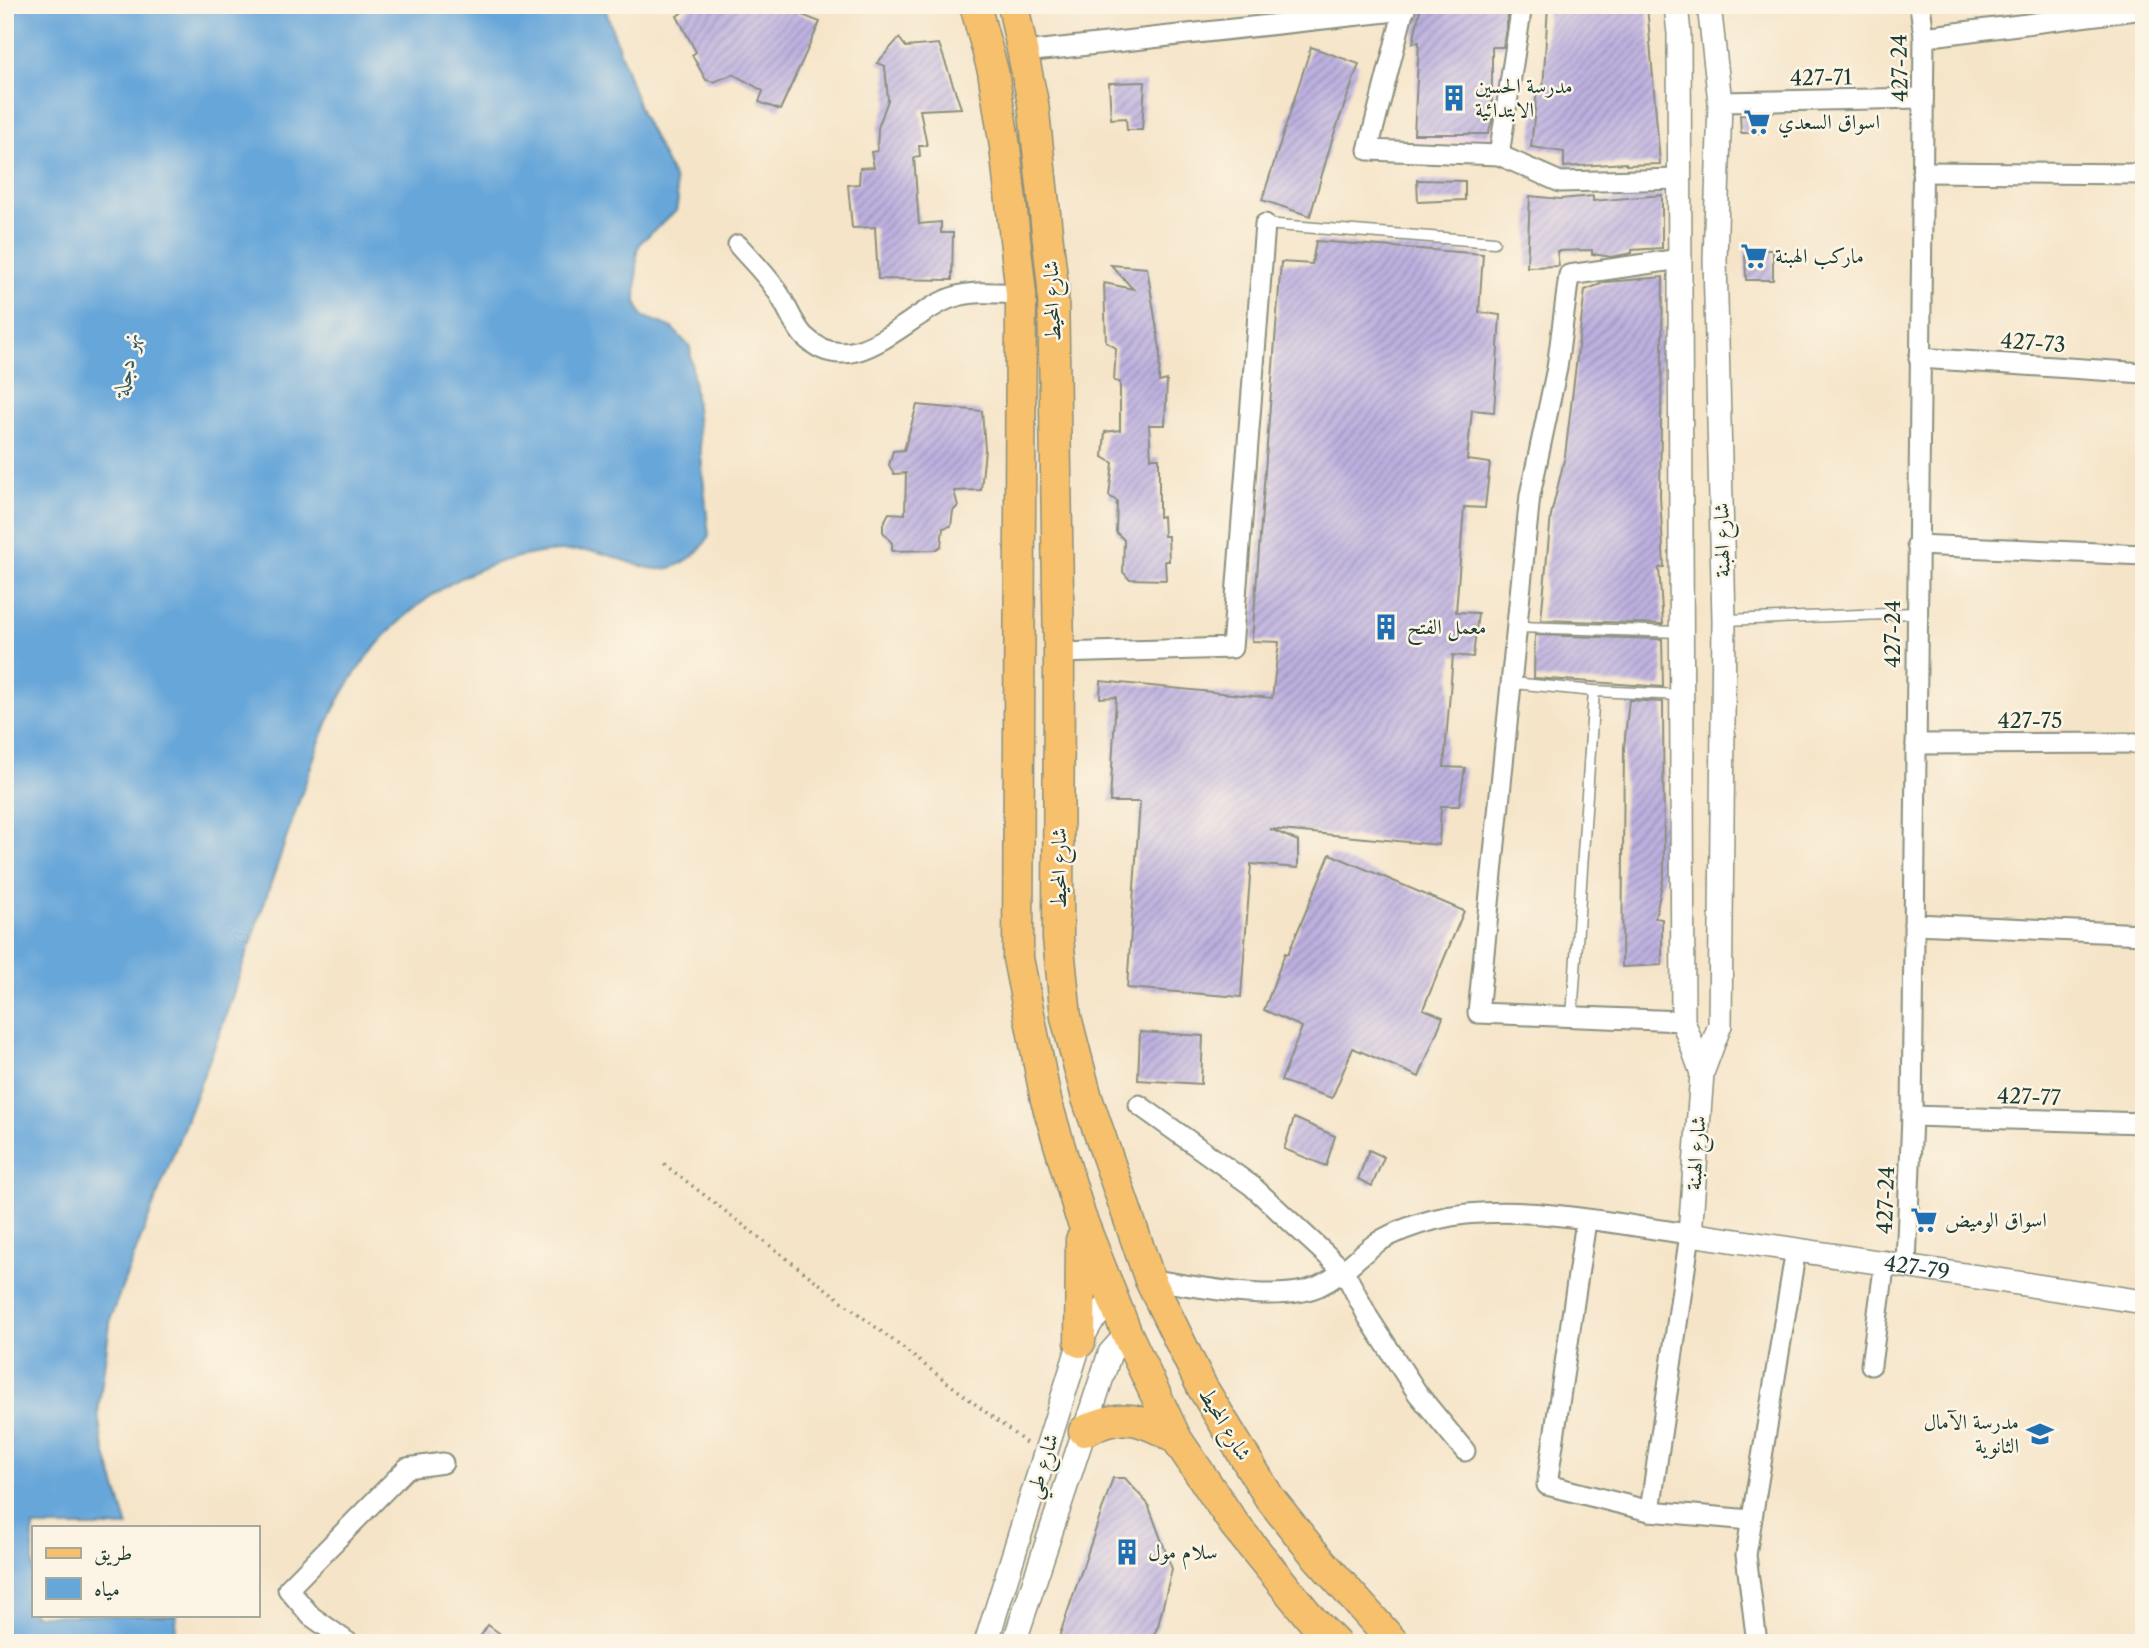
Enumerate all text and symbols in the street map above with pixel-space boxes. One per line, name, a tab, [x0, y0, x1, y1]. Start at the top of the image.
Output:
street label: 427-24	[1886, 34, 1913, 102]
street label: 427-71	[1790, 64, 1853, 91]
place label: مدرسة الحسين الابتدائية	[1475, 73, 1573, 122]
building icon: مدرسة الحسين الابتدائية	[1439, 83, 1469, 113]
supermarket icon: اسواق السعدي	[1742, 107, 1772, 137]
place label: اسواق السعدي	[1778, 109, 1880, 138]
supermarket icon: ماركب الهبنة	[1739, 241, 1769, 271]
place label: ماركب الهبنة	[1775, 243, 1864, 270]
street label: شارع المحيط	[1038, 260, 1071, 342]
street label: 427-73	[2000, 328, 2066, 357]
water label: نهر دجلة	[107, 330, 146, 401]
street label: شارع الهبنة	[1708, 502, 1741, 578]
street label: 427-24	[1880, 600, 1905, 668]
building icon: معمل الفتح	[1371, 612, 1401, 642]
place label: معمل الفتح	[1407, 614, 1486, 646]
street label: 427-75	[1998, 708, 2062, 733]
street label: شارع المحيط	[1046, 828, 1077, 908]
street label: 427-77	[1997, 1083, 2062, 1110]
street label: شارع الهبنة	[1680, 1115, 1717, 1191]
street label: 427-24	[1872, 1166, 1899, 1234]
supermarket icon: اسواق الوميض	[1909, 1205, 1939, 1235]
place label: اسواق الوميض	[1945, 1207, 2047, 1234]
street label: 427-79	[1883, 1250, 1951, 1285]
street label: شارع المحيط	[1189, 1383, 1257, 1468]
place label: مدرسة الآمال الثانوية	[1923, 1409, 2019, 1459]
school or university icon: مدرسة الآمال الثانوية	[2025, 1419, 2055, 1449]
street label: شارع طي	[1020, 1431, 1071, 1504]
legend	[32, 1526, 259, 1616]
building icon: سلام مول	[1112, 1537, 1142, 1567]
place label: سلام مول	[1148, 1539, 1218, 1570]
text: طريق	[94, 1540, 132, 1566]
text: مياه	[94, 1576, 120, 1601]

